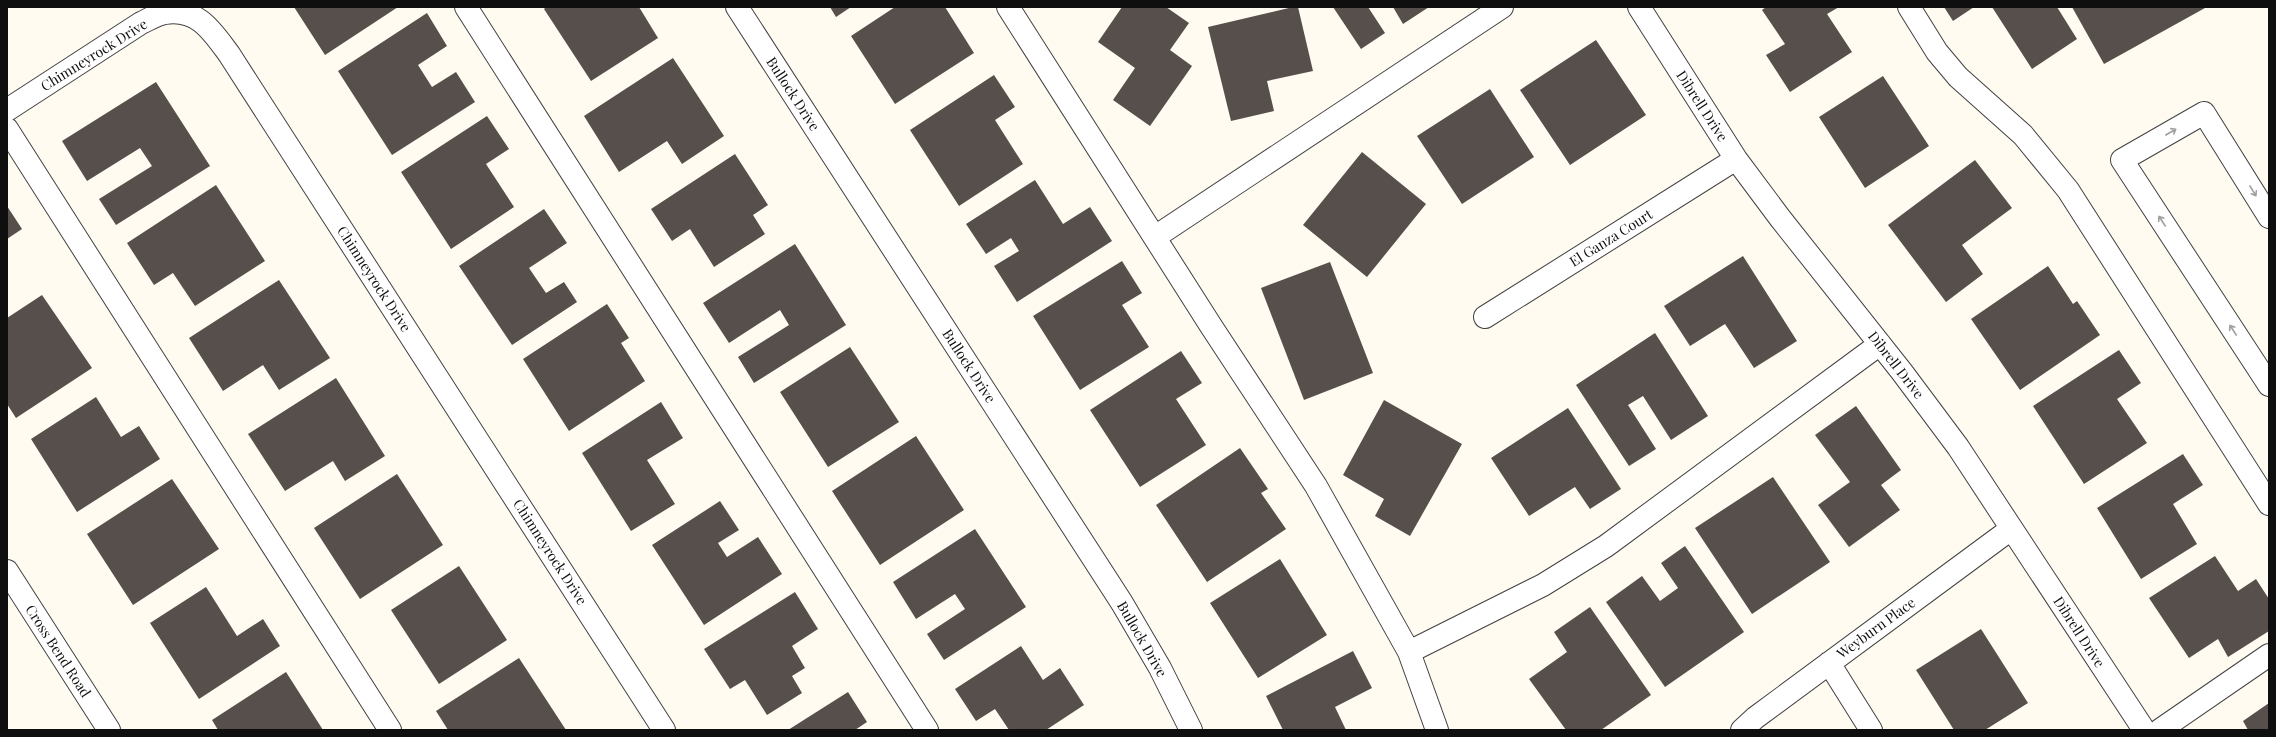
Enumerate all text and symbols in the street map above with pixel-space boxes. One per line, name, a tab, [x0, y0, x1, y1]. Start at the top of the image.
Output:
street label: Chimneyrock Drive	[37, 14, 151, 95]
street label: Bullock Drive	[762, 53, 824, 134]
street label: Dibrell Drive	[1672, 67, 1732, 145]
one-way arrow	[2165, 127, 2177, 135]
one-way arrow	[2249, 185, 2257, 197]
street label: El Ganza Court	[1566, 204, 1657, 271]
one-way arrow	[2158, 216, 2167, 227]
street label: Chimneyrock Drive	[333, 222, 416, 335]
street label: Bullock Drive	[938, 325, 1000, 406]
one-way arrow	[2229, 325, 2238, 336]
street label: Dibrell Drive	[1864, 327, 1929, 402]
street label: Chimneyrock Drive	[509, 495, 592, 608]
street label: Weyburn Place	[1832, 593, 1919, 663]
street label: Dibrell Drive	[2049, 593, 2109, 671]
street label: Bullock Drive	[1113, 597, 1172, 680]
street label: Cross Bend Road	[21, 601, 95, 701]

